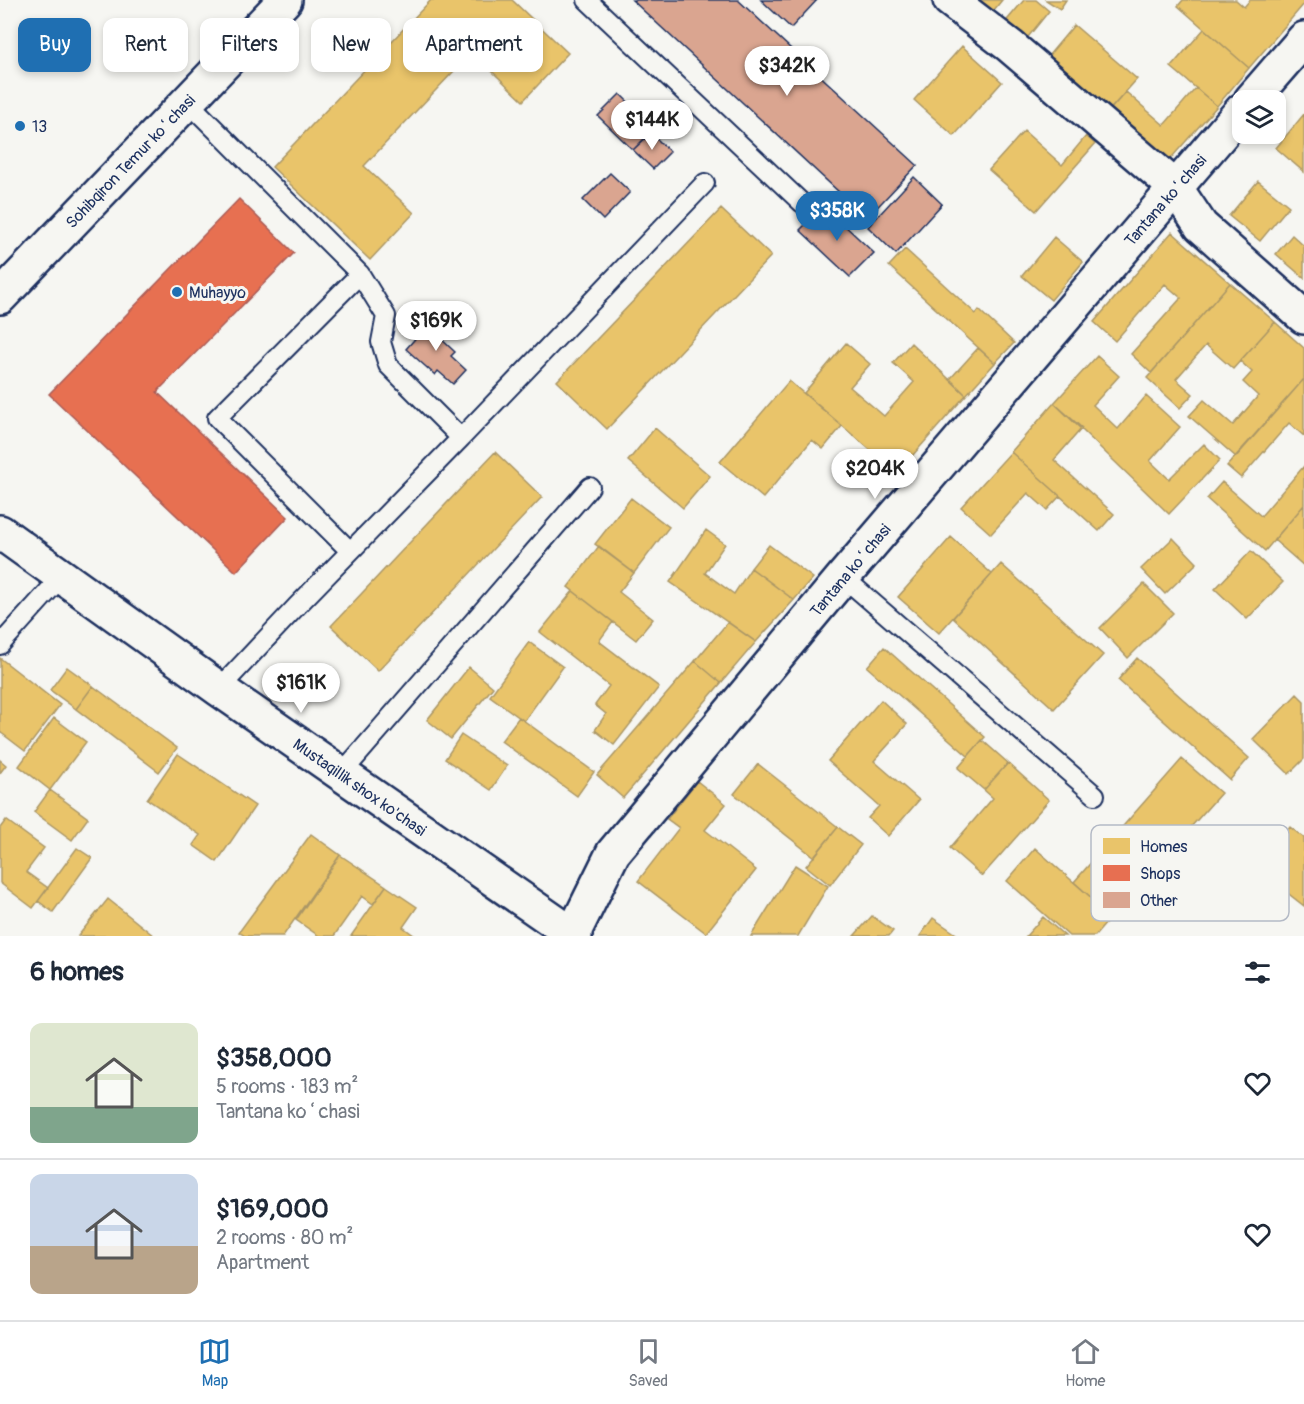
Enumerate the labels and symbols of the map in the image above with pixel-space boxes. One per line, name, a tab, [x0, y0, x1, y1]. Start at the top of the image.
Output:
pin: $342K	[745, 46, 829, 97]
street label: Sohibqiron Temur koʻchasi	[62, 91, 200, 233]
pin: $144K	[610, 100, 694, 151]
place label: 13	[32, 117, 47, 137]
marker: 13	[13, 119, 27, 133]
street label: Tantana koʻchasi	[1120, 151, 1211, 251]
pin: $358K	[795, 191, 879, 242]
place label: Muhayyo	[189, 283, 246, 303]
marker: Muhayyo	[170, 285, 184, 299]
pin: $169K	[394, 301, 478, 352]
pin: $204K	[833, 449, 917, 500]
street label: Tantana koʻchasi	[806, 520, 896, 621]
pin: $161K	[259, 663, 343, 714]
street label: Mustaqillik shox ko'chasi	[289, 734, 430, 841]
legend	[1091, 825, 1289, 921]
text: Homes	[1140, 837, 1188, 857]
text: Shops	[1140, 864, 1180, 884]
text: Other	[1140, 891, 1178, 911]

